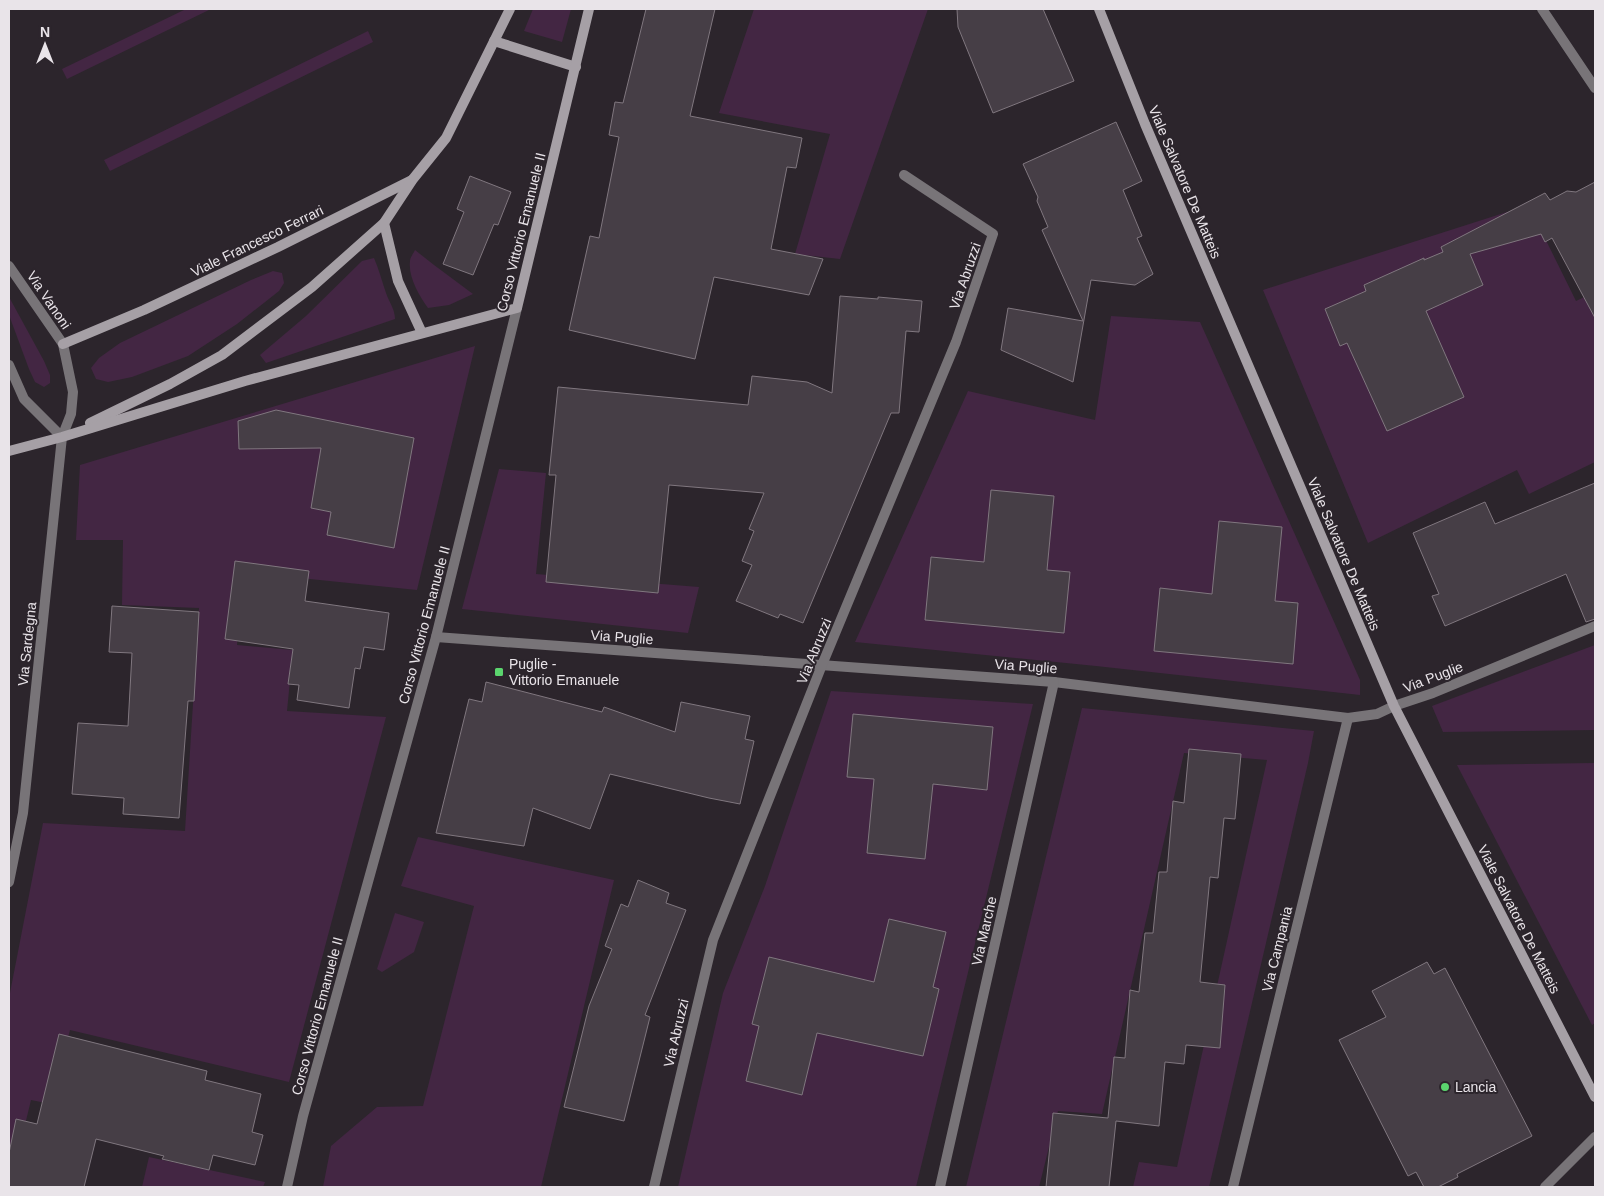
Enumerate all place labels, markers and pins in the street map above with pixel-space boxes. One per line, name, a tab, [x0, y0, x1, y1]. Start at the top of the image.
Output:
place label: Puglie - Vittorio Emanuele	[509, 656, 619, 688]
marker: Puglie - Vittorio Emanuele	[493, 666, 505, 678]
place label: Lancia	[1455, 1079, 1496, 1095]
marker: Lancia	[1439, 1081, 1451, 1093]

